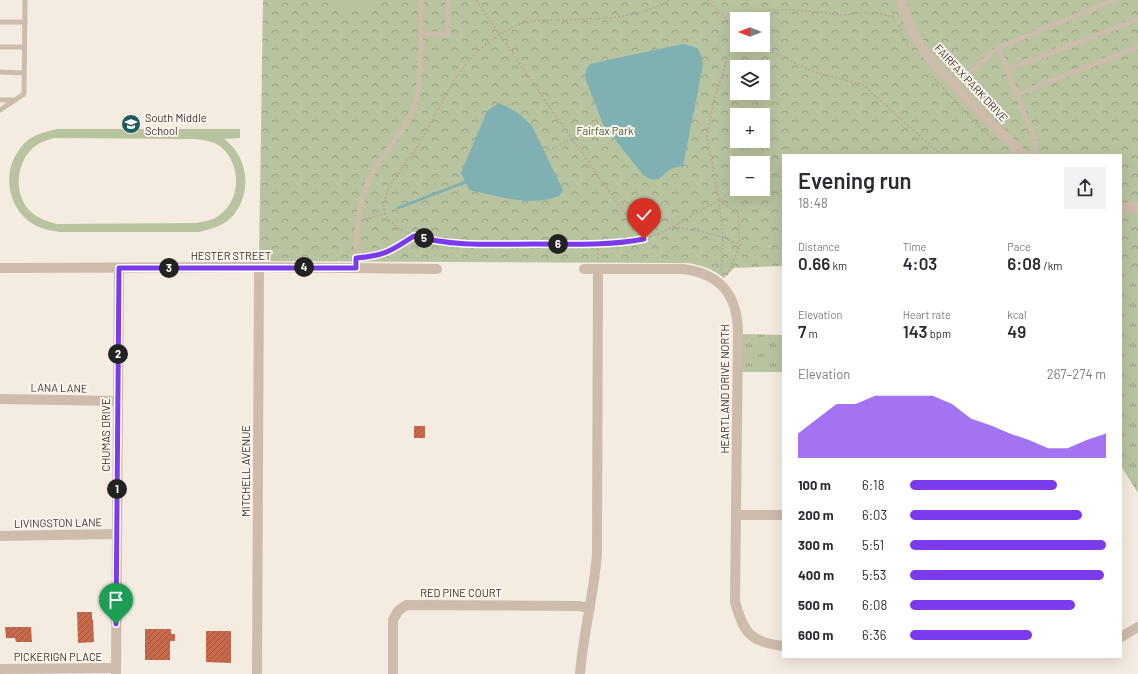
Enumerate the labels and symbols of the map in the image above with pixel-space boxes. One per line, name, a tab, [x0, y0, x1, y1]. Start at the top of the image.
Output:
north arrow	[730, 12, 770, 52]
street label: FAIRFAX PARK DRIVE	[932, 41, 1011, 124]
place label: South Middle School	[145, 111, 207, 137]
school or university icon: South Middle School	[120, 113, 142, 135]
park label: Fairfax Park	[577, 124, 634, 137]
pin	[627, 198, 661, 239]
pin: 5	[414, 228, 434, 248]
pin: 6	[548, 234, 568, 254]
street label: HESTER STREET	[191, 249, 271, 262]
pin: 4	[294, 257, 314, 277]
pin: 3	[159, 258, 179, 278]
street label: HEARTLAND DRIVE NORTH	[718, 324, 731, 454]
pin: 2	[108, 344, 128, 364]
street label: LANA LANE	[30, 381, 88, 395]
street label: CHUMAS DRIVE	[99, 398, 112, 472]
street label: MITCHELL AVENUE	[239, 425, 252, 517]
pin: 1	[107, 479, 127, 499]
street label: LIVINGSTON LANE	[14, 515, 103, 530]
pin	[99, 583, 133, 624]
street label: RED PINE COURT	[420, 586, 502, 599]
street label: PICKERIGN PLACE	[14, 650, 103, 663]

